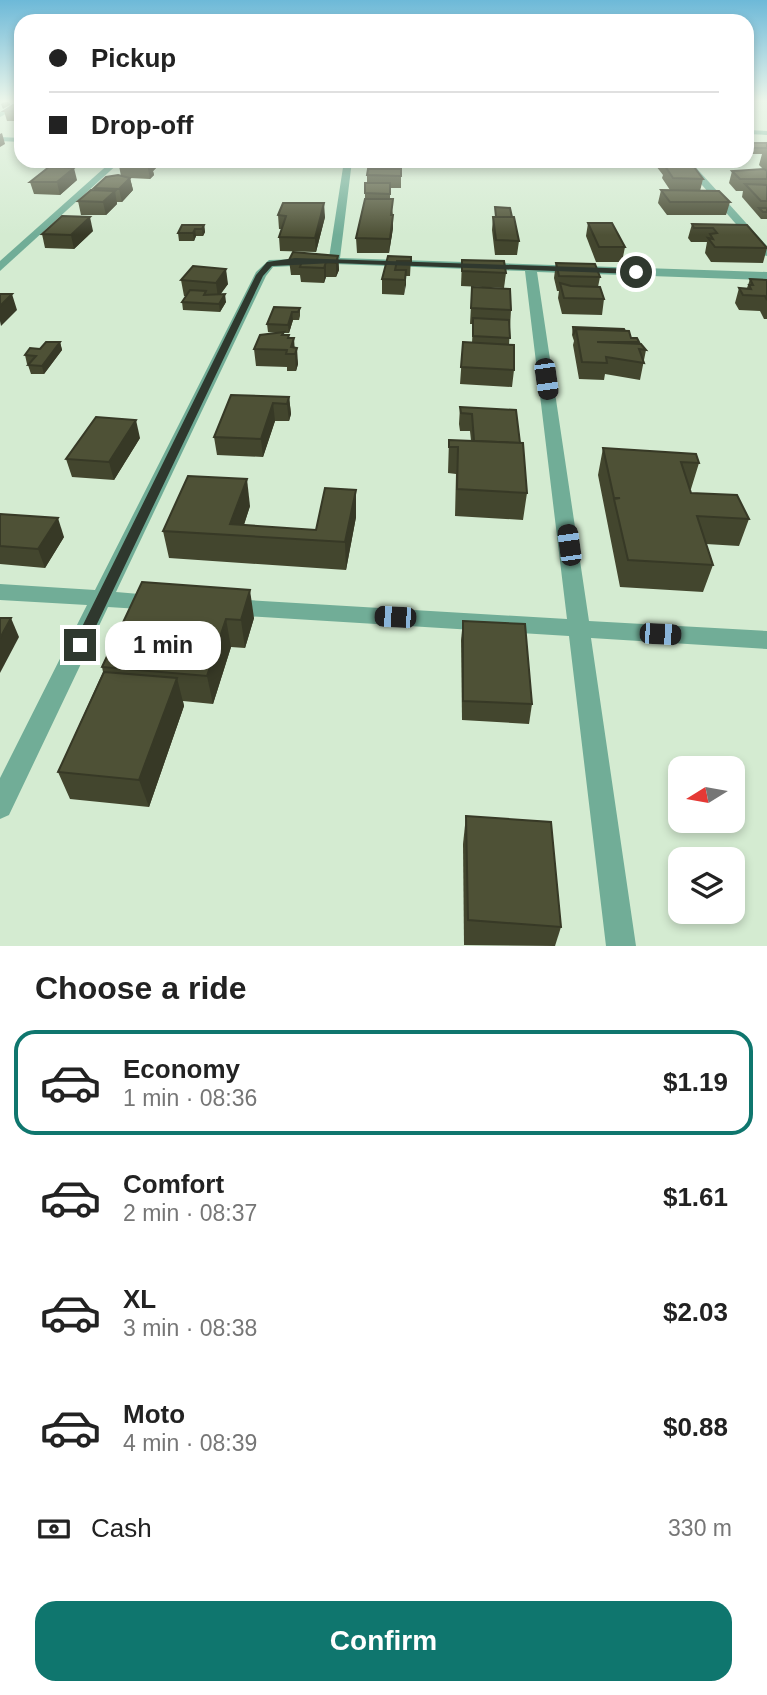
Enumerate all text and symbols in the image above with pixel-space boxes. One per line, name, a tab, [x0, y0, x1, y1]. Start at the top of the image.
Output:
text: Pickup	[91, 43, 176, 73]
text: Drop-off	[91, 110, 194, 140]
route start	[620, 256, 652, 288]
car	[533, 357, 560, 401]
car	[556, 523, 583, 567]
car	[374, 605, 417, 629]
callout: 1 min	[104, 620, 220, 670]
car	[639, 622, 682, 646]
route end	[64, 629, 96, 661]
text: 1 min	[133, 632, 193, 658]
north arrow	[668, 756, 746, 833]
map controls	[668, 756, 745, 924]
button: layers	[668, 847, 745, 924]
text: Choose a ride	[35, 970, 247, 1006]
icon: car	[39, 1051, 102, 1114]
text: Economy	[123, 1054, 240, 1084]
text: $1.19	[663, 1067, 728, 1097]
text: 1 min · 08:36	[123, 1085, 257, 1111]
icon: car	[39, 1166, 102, 1229]
text: Comfort	[123, 1169, 224, 1199]
text: $1.61	[663, 1182, 728, 1212]
text: 2 min · 08:37	[123, 1200, 257, 1226]
icon: car	[39, 1281, 102, 1344]
text: XL	[123, 1284, 156, 1314]
text: $2.03	[663, 1297, 728, 1327]
text: 3 min · 08:38	[123, 1315, 257, 1341]
icon: car	[39, 1396, 102, 1459]
text: Moto	[123, 1399, 185, 1429]
text: $0.88	[663, 1412, 728, 1442]
text: 4 min · 08:39	[123, 1430, 257, 1456]
icon: cash	[35, 1510, 73, 1548]
text: Cash	[91, 1513, 152, 1543]
text: 330 m	[668, 1515, 732, 1541]
button: Confirm	[35, 1601, 732, 1681]

